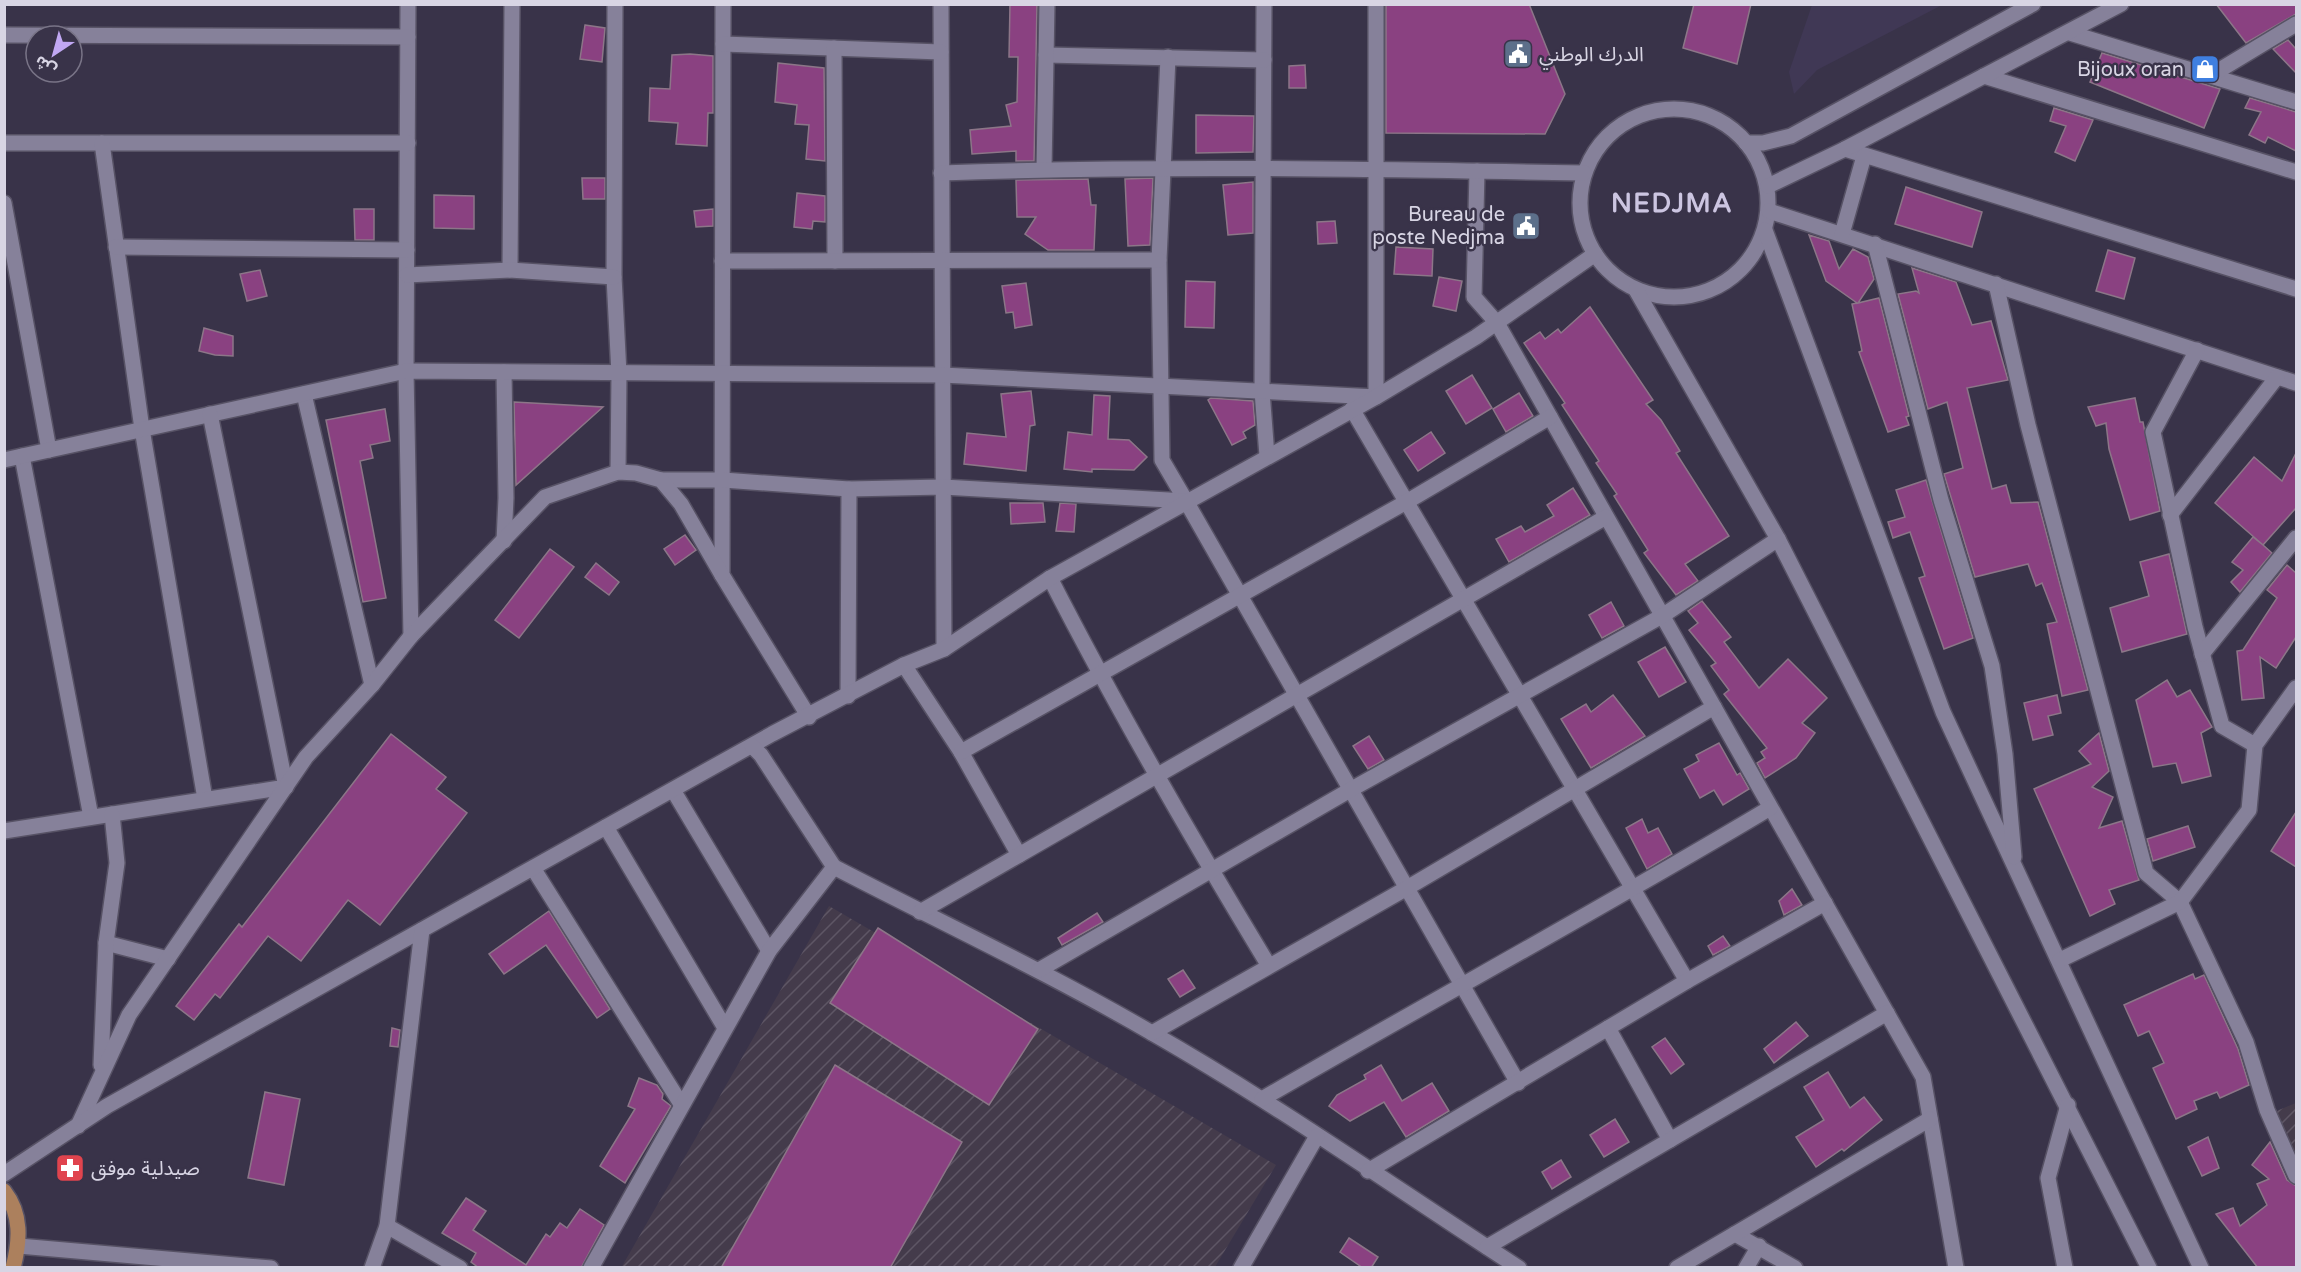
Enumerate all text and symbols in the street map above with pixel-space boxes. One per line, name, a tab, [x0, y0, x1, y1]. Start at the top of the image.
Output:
north arrow	[24, 24, 84, 84]
public building icon: الدرك الوطني	[1502, 38, 1534, 70]
place label: الدرك الوطني	[1539, 43, 1644, 70]
text: ش	[31, 51, 61, 80]
shop icon: Bijoux oran	[2189, 53, 2221, 85]
place label: Bijoux oran	[2077, 58, 2184, 82]
district label: NEDJMA	[1611, 188, 1733, 219]
place label: Bureau de poste Nedjma	[1372, 203, 1505, 250]
public building icon: Bureau de poste Nedjma	[1510, 210, 1542, 242]
pharmacy icon: صيدلية موفق	[54, 1152, 86, 1184]
place label: صيدلية موفق	[91, 1157, 200, 1181]

